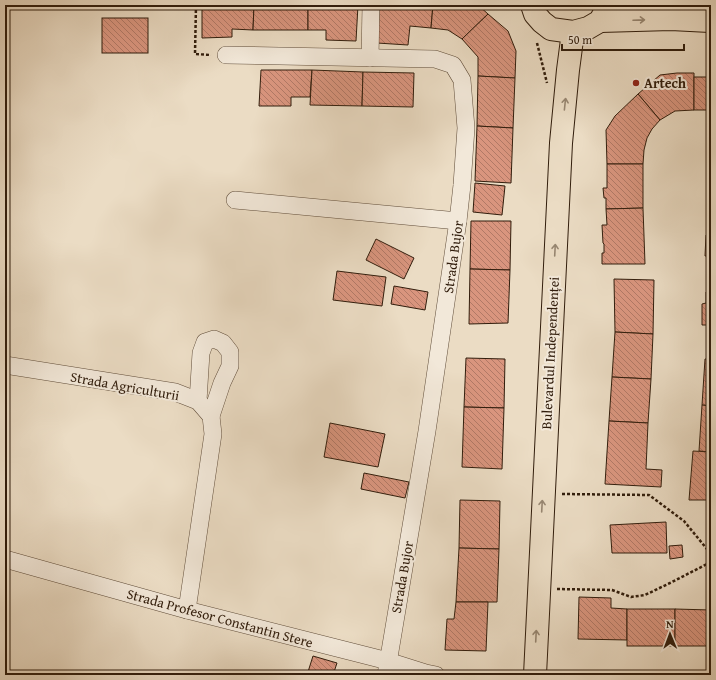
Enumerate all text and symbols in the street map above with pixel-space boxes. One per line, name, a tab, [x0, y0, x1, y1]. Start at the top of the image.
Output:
one-way arrow	[632, 16, 645, 23]
scale bar	[562, 26, 684, 52]
text: 50 m	[568, 31, 592, 48]
place label: Artech	[644, 73, 687, 93]
marker: Artech	[631, 78, 641, 88]
one-way arrow	[561, 98, 568, 111]
street label: Strada Bujor	[438, 219, 468, 295]
one-way arrow	[551, 244, 558, 257]
street label: Bulevardul Independenței	[536, 276, 564, 430]
street label: Strada Agriculturii	[69, 367, 181, 405]
one-way arrow	[539, 500, 546, 513]
street label: Strada Bujor	[386, 539, 418, 615]
street label: Strada Profesor Constantin Stere	[125, 584, 316, 653]
north arrow	[650, 614, 690, 654]
text: N	[666, 616, 674, 632]
one-way arrow	[533, 630, 540, 643]

